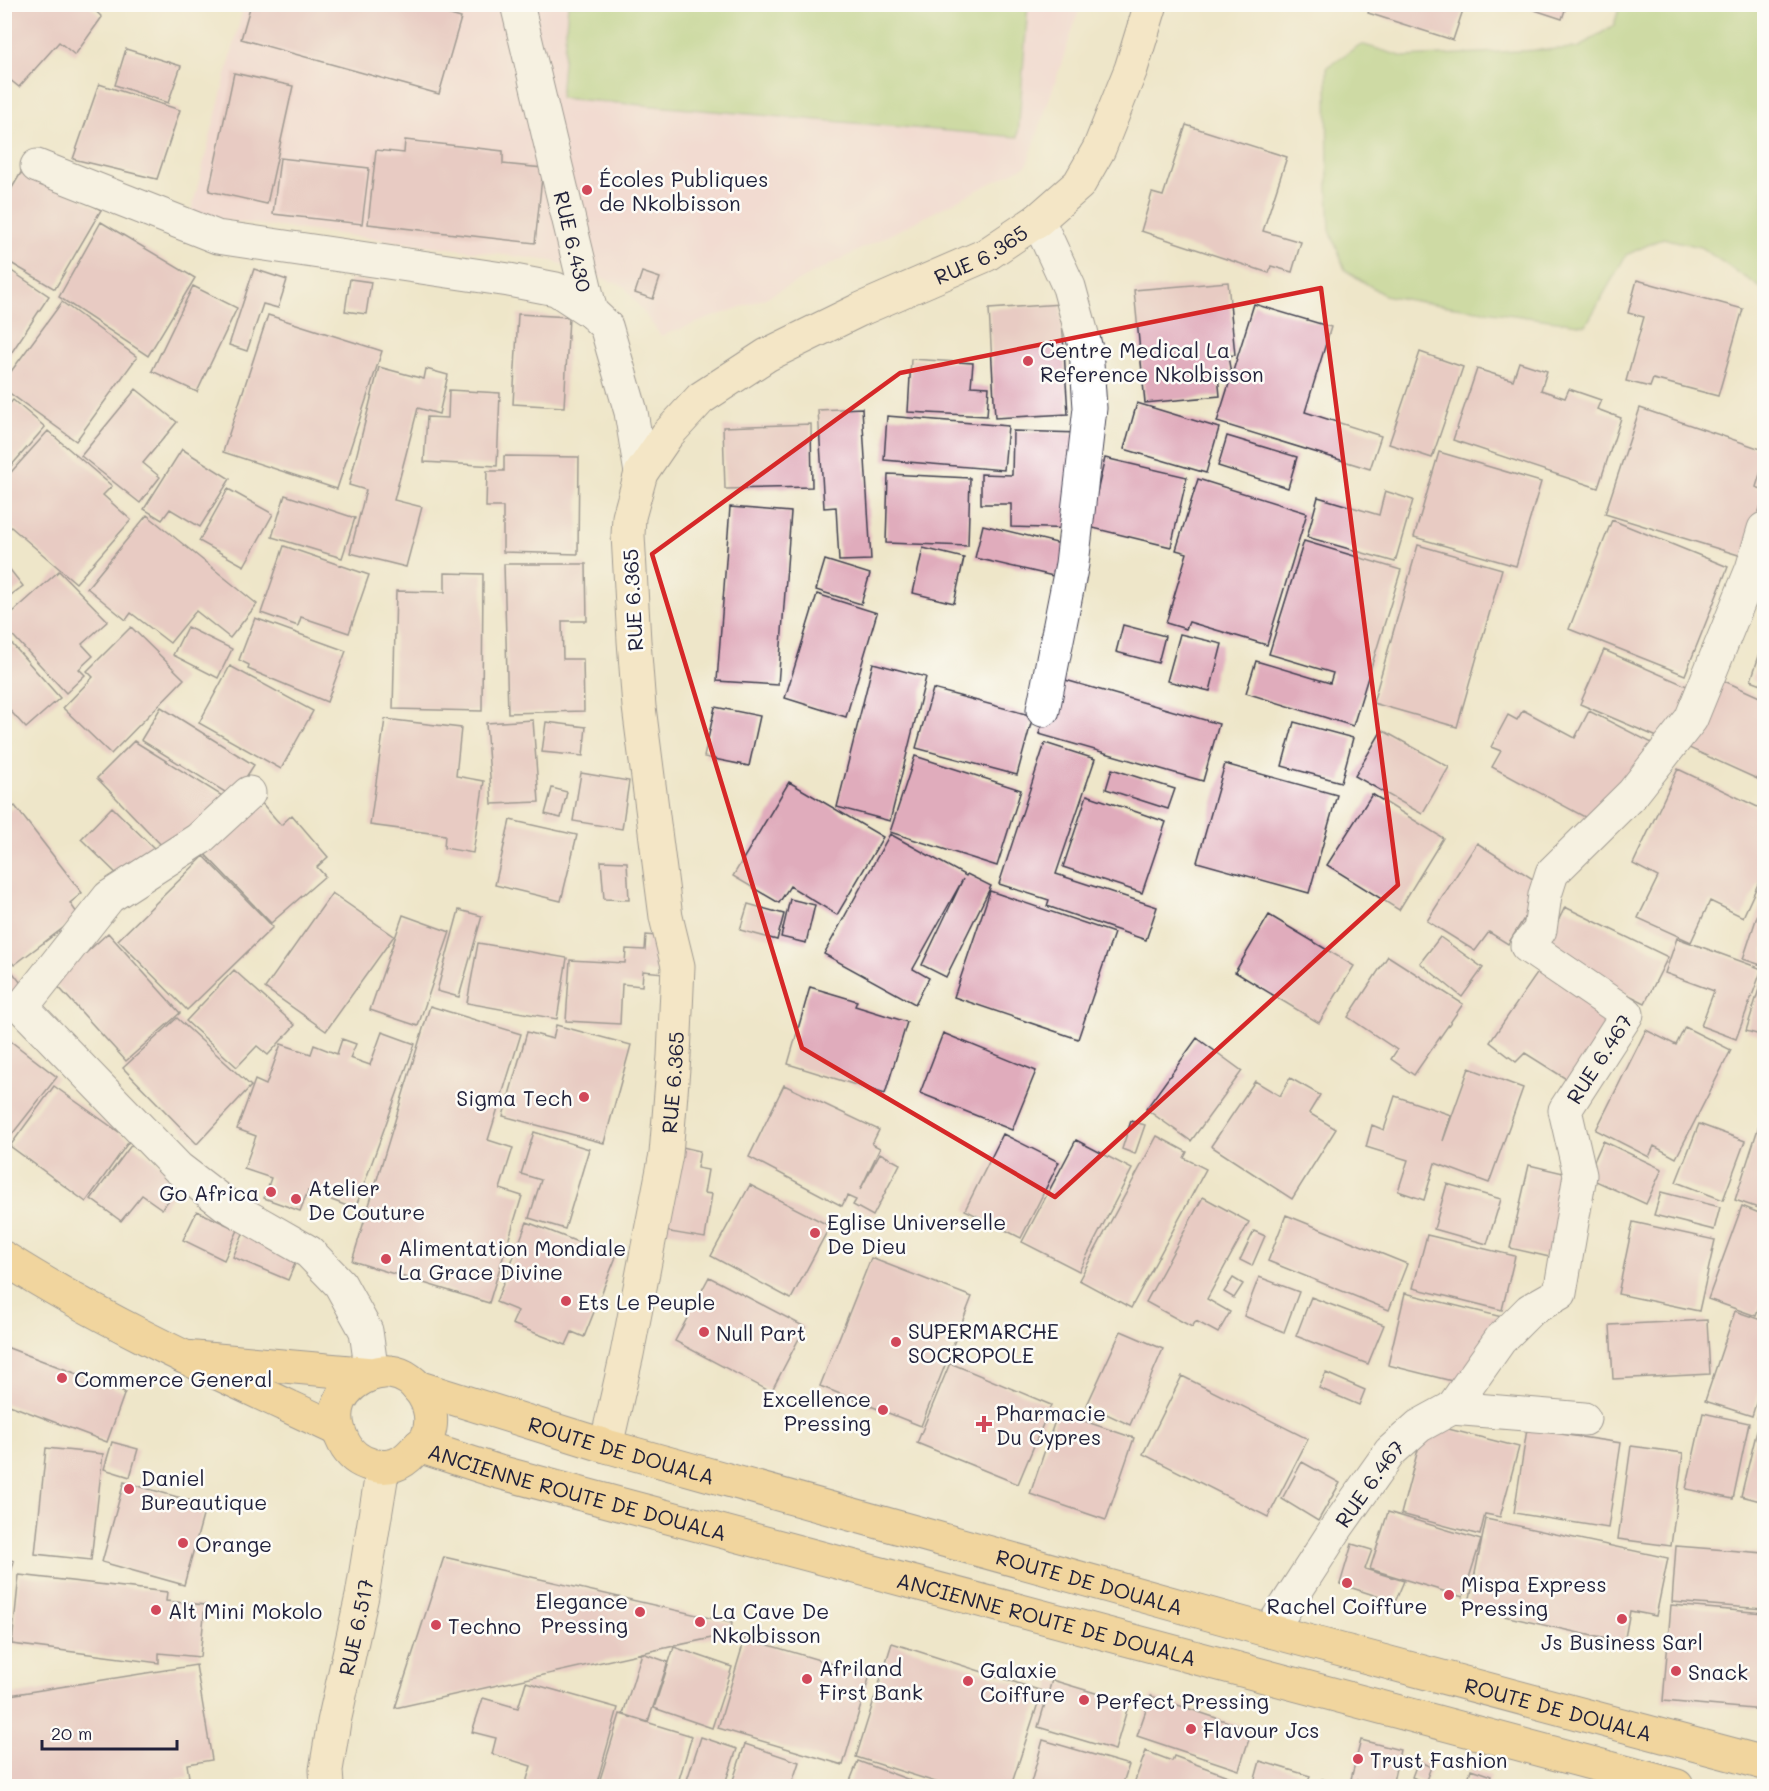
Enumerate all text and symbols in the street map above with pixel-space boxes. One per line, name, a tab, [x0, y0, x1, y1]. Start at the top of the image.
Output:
place label: Écoles Publiques de Nkolbisson	[599, 165, 769, 216]
marker: Écoles Publiques de Nkolbisson	[580, 183, 594, 197]
street label: RUE 6.430	[549, 188, 599, 294]
street label: RUE 6.365	[929, 218, 1032, 290]
place label: Centre Medical La Reference Nkolbisson	[1040, 336, 1264, 387]
marker: Centre Medical La Reference Nkolbisson	[1021, 354, 1035, 368]
street label: RUE 6.365	[616, 548, 648, 652]
street label: RUE 6.467	[1559, 1008, 1637, 1109]
street label: RUE 6.365	[654, 1031, 689, 1135]
place label: Sigma Tech	[456, 1084, 572, 1111]
marker: Sigma Tech	[577, 1090, 591, 1104]
place label: Atelier De Couture	[308, 1174, 425, 1225]
place label: Go Africa	[159, 1179, 259, 1206]
marker: Go Africa	[264, 1185, 278, 1199]
marker: Atelier De Couture	[289, 1192, 303, 1206]
place label: Eglise Universelle De Dieu	[827, 1208, 1006, 1259]
marker: Eglise Universelle De Dieu	[808, 1226, 822, 1240]
place label: Alimentation Mondiale La Grace Divine	[398, 1234, 626, 1285]
marker: Alimentation Mondiale La Grace Divine	[379, 1252, 393, 1266]
place label: Ets Le Peuple	[578, 1288, 716, 1315]
marker: Ets Le Peuple	[559, 1294, 573, 1308]
place label: SUPERMARCHE SOCROPOLE	[908, 1317, 1059, 1368]
place label: Null Part	[716, 1319, 806, 1346]
marker: Null Part	[697, 1325, 711, 1339]
marker: SUPERMARCHE SOCROPOLE	[889, 1335, 903, 1349]
place label: Commerce General	[74, 1365, 273, 1392]
marker: Commerce General	[55, 1371, 69, 1385]
place label: Excellence Pressing	[762, 1385, 871, 1436]
place label: Pharmacie Du Cypres	[996, 1399, 1106, 1450]
marker: Excellence Pressing	[876, 1403, 890, 1417]
street label: ROUTE DE DOUALA	[525, 1409, 718, 1489]
marker: Pharmacie Du Cypres	[977, 1417, 991, 1431]
street label: RUE 6.467	[1328, 1433, 1409, 1532]
street label: ANCIENNE ROUTE DE DOUALA	[425, 1436, 730, 1546]
place label: Daniel Bureautique	[141, 1464, 267, 1515]
marker: Daniel Bureautique	[122, 1482, 136, 1496]
place label: Orange	[195, 1530, 272, 1557]
marker: Orange	[176, 1536, 190, 1550]
street label: ROUTE DE DOUALA	[993, 1542, 1186, 1620]
street label: ANCIENNE ROUTE DE DOUALA	[894, 1565, 1200, 1671]
place label: Mispa Express Pressing	[1461, 1570, 1607, 1621]
marker: Rachel Coiffure	[1340, 1576, 1354, 1590]
street label: RUE 6.517	[331, 1577, 378, 1678]
place label: Elegance Pressing	[535, 1587, 628, 1638]
marker: Mispa Express Pressing	[1442, 1588, 1456, 1602]
place label: Rachel Coiffure	[1267, 1592, 1427, 1619]
place label: Alt Mini Mokolo	[168, 1597, 322, 1624]
place label: La Cave De Nkolbisson	[712, 1597, 829, 1648]
marker: Alt Mini Mokolo	[149, 1603, 163, 1617]
marker: Elegance Pressing	[633, 1605, 647, 1619]
place label: Techno	[448, 1612, 521, 1639]
marker: Js Business Sarl	[1615, 1612, 1629, 1626]
marker: La Cave De Nkolbisson	[693, 1615, 707, 1629]
marker: Techno	[429, 1618, 443, 1632]
place label: Js Business Sarl	[1541, 1628, 1703, 1655]
place label: Afriland First Bank	[819, 1654, 923, 1705]
place label: Galaxie Coiffure	[980, 1656, 1065, 1707]
place label: Snack	[1688, 1658, 1748, 1685]
marker: Snack	[1669, 1664, 1683, 1678]
street label: ROUTE DE DOUALA	[1462, 1670, 1655, 1746]
marker: Afriland First Bank	[800, 1672, 814, 1686]
marker: Galaxie Coiffure	[961, 1674, 975, 1688]
place label: Perfect Pressing	[1096, 1687, 1269, 1714]
marker: Perfect Pressing	[1077, 1693, 1091, 1707]
scale bar	[42, 1713, 177, 1751]
place label: Flavour Jcs	[1203, 1716, 1320, 1743]
text: 20 m	[51, 1721, 92, 1745]
marker: Flavour Jcs	[1184, 1722, 1198, 1736]
place label: Trust Fashion	[1370, 1746, 1507, 1773]
marker: Trust Fashion	[1351, 1752, 1365, 1766]

